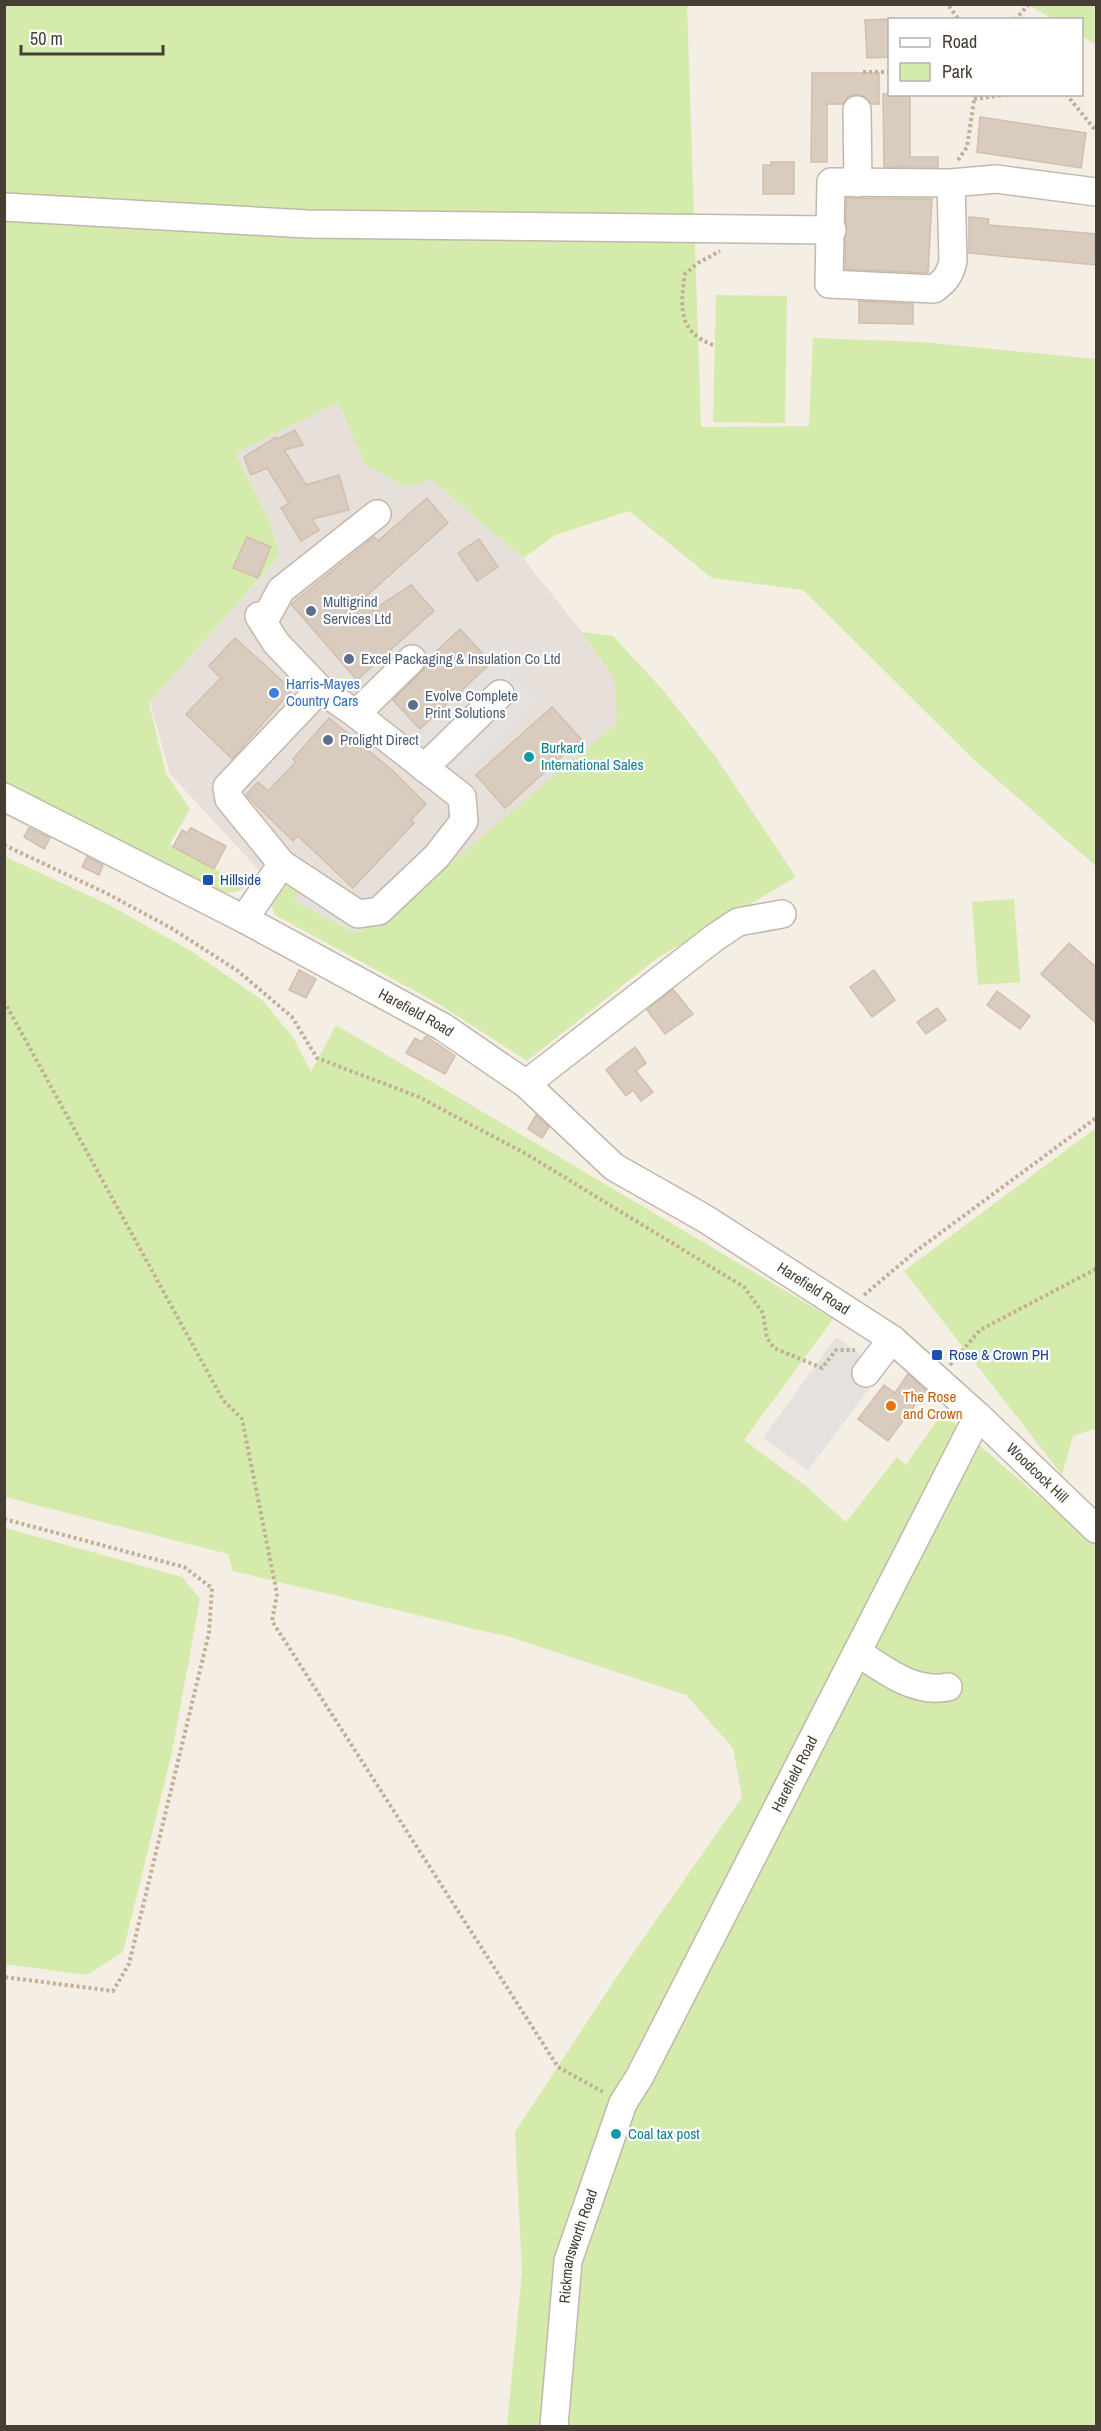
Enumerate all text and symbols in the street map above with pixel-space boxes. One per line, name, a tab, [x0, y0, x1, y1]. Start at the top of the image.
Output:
scale bar	[21, 18, 164, 56]
legend	[888, 18, 1083, 96]
text: 50 m	[30, 26, 63, 51]
text: Road	[942, 29, 977, 54]
text: Park	[942, 59, 973, 84]
place label: Multigrind Services Ltd	[323, 591, 391, 629]
marker: Multigrind Services Ltd	[304, 604, 318, 618]
place label: Excel Packaging & Insulation Co Ltd	[361, 648, 561, 669]
marker: Excel Packaging & Insulation Co Ltd	[342, 652, 356, 666]
place label: Harris-Mayes Country Cars	[286, 673, 360, 711]
place label: Evolve Complete Print Solutions	[425, 685, 518, 723]
marker: Harris-Mayes Country Cars	[267, 686, 281, 700]
marker: Evolve Complete Print Solutions	[406, 698, 420, 712]
place label: Prolight Direct	[340, 729, 419, 750]
marker: Prolight Direct	[321, 733, 335, 747]
place label: Burkard International Sales	[541, 737, 644, 775]
marker: Burkard International Sales	[522, 750, 536, 764]
place label: Hillside	[220, 869, 261, 890]
marker: Hillside	[201, 873, 215, 887]
street label: Harefield Road	[375, 983, 458, 1041]
street label: Harefield Road	[773, 1257, 854, 1319]
place label: Rose & Crown PH	[949, 1344, 1049, 1365]
marker: Rose & Crown PH	[930, 1348, 944, 1362]
place label: The Rose and Crown	[903, 1386, 962, 1424]
marker: The Rose and Crown	[884, 1399, 898, 1413]
street label: Woodcock Hill	[1002, 1438, 1073, 1507]
street label: Harefield Road	[766, 1732, 822, 1815]
place label: Coal tax post	[628, 2123, 700, 2144]
marker: Coal tax post	[609, 2127, 623, 2141]
street label: Rickmansworth Road	[553, 2186, 602, 2304]

